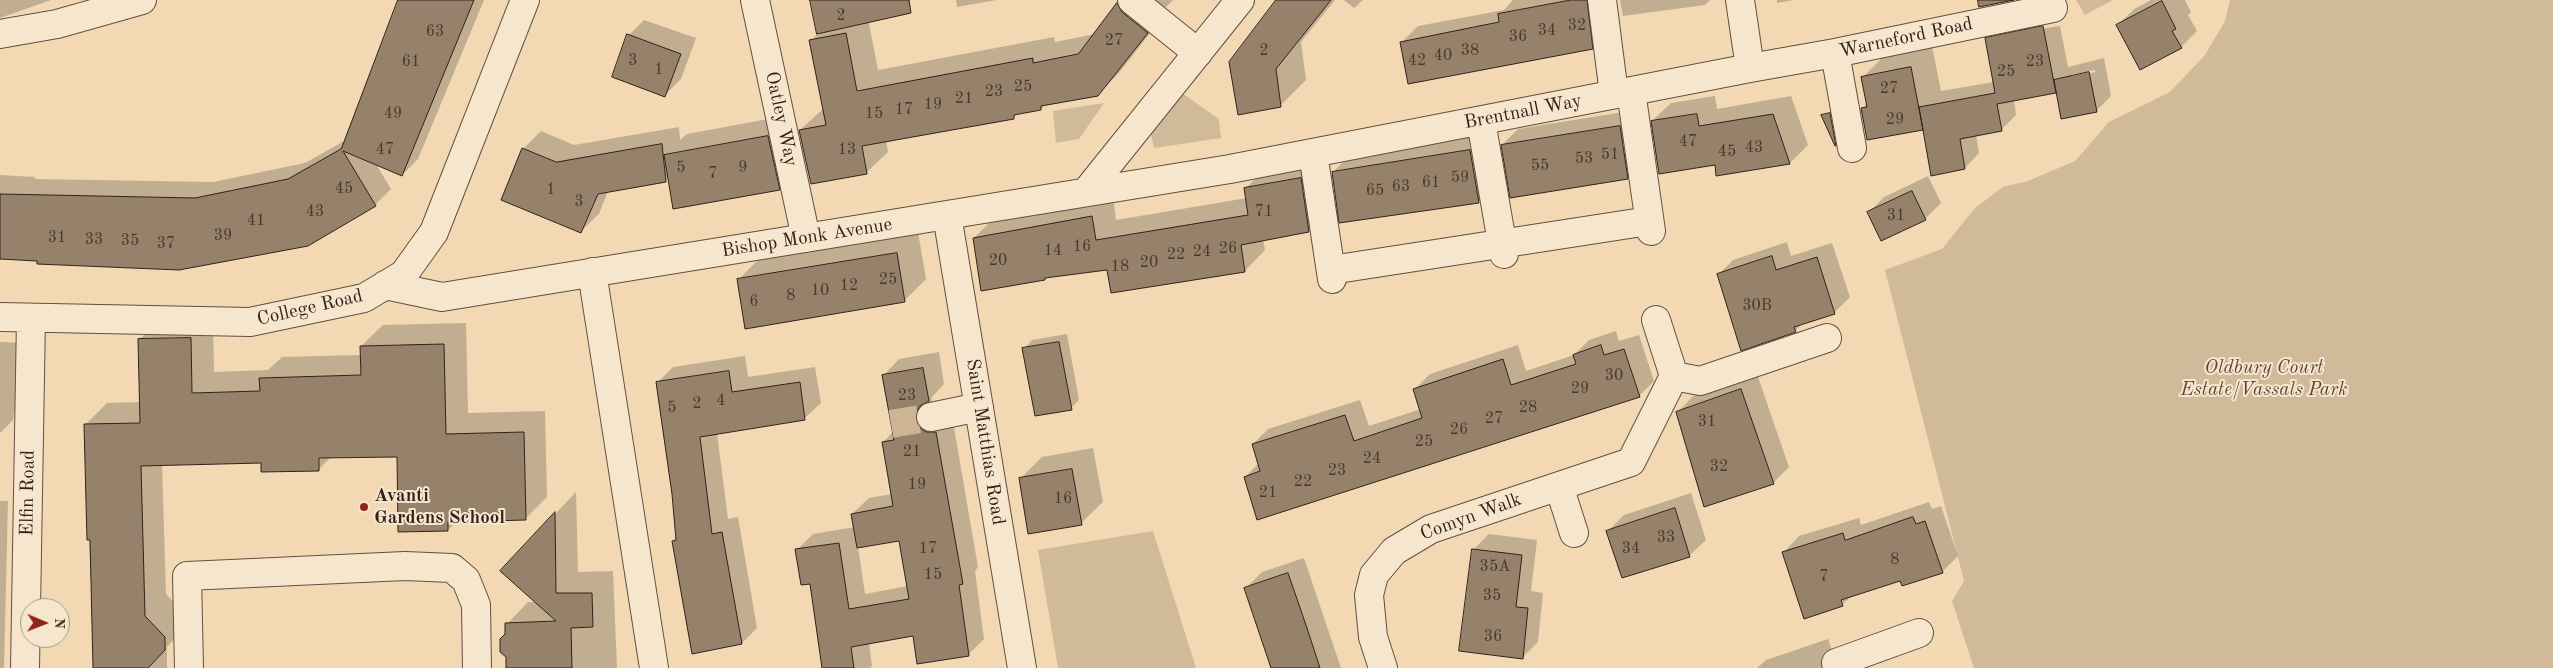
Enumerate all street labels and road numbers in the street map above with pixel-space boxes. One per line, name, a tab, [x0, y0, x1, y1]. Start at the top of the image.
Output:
street label: Warneford Road	[1837, 13, 1975, 63]
street label: Oatley Way	[760, 69, 802, 169]
street label: Brentnall Way	[1462, 89, 1584, 135]
street label: Bishop Monk Avenue	[720, 213, 894, 263]
street label: College Road	[255, 285, 365, 331]
street label: Saint Matthias Road	[961, 357, 1009, 527]
street label: Elfin Road	[16, 450, 40, 536]
street label: Comyn Walk	[1417, 488, 1525, 546]

